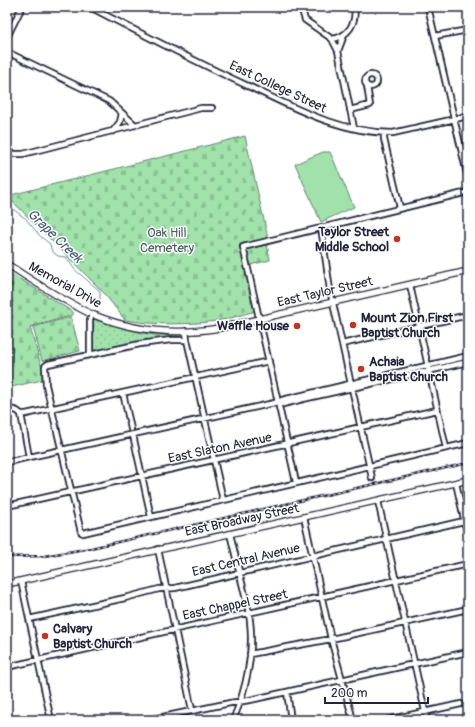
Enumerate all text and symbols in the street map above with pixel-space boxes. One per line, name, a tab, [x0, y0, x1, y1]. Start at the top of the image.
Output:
street label: East College Street	[227, 57, 330, 117]
water label: Grape Creek	[24, 205, 87, 267]
place label: Taylor Street Middle School	[315, 224, 390, 255]
park label: Oak Hill Cemetery	[140, 225, 194, 256]
marker: Taylor Street Middle School	[392, 234, 402, 244]
street label: Memorial Drive	[26, 258, 105, 312]
street label: East Taylor Street	[276, 273, 375, 311]
place label: Mount Zion First Baptist Church	[361, 310, 454, 341]
place label: Waffle House	[217, 318, 290, 334]
marker: Mount Zion First Baptist Church	[348, 320, 358, 330]
marker: Waffle House	[292, 321, 302, 331]
place label: Achaia Baptist Church	[369, 354, 448, 385]
marker: Achaia Baptist Church	[356, 364, 366, 374]
street label: East Slaton Avenue	[167, 429, 274, 467]
street label: East Broadway Street	[183, 500, 301, 540]
street label: East Central Avenue	[191, 540, 302, 580]
street label: East Chappel Street	[181, 586, 290, 624]
place label: Calvary Baptist Church	[53, 621, 132, 652]
marker: Calvary Baptist Church	[40, 631, 50, 641]
scale bar	[325, 679, 428, 705]
text: 200 m	[331, 686, 368, 701]

